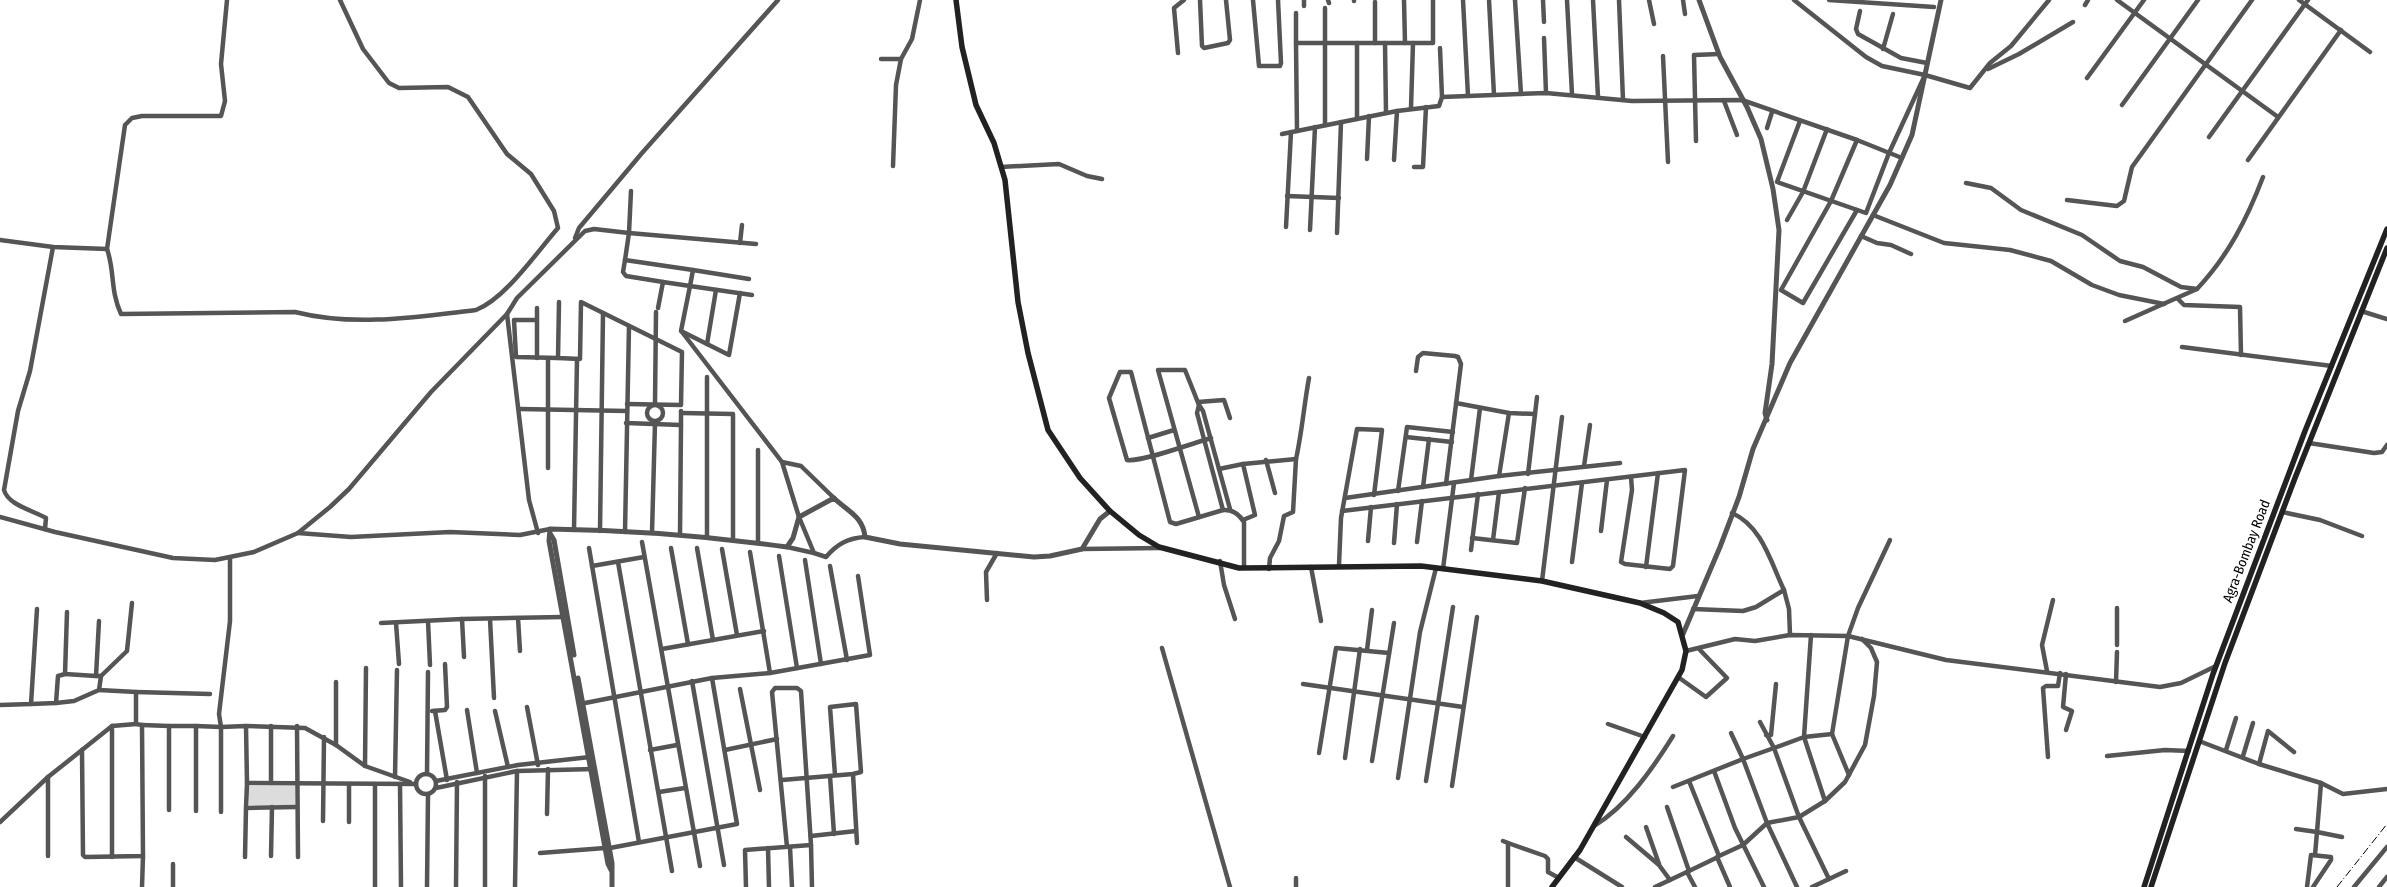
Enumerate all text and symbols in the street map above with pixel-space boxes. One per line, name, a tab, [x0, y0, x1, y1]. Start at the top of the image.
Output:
street label: Agra-Bombay Road	[2219, 497, 2274, 605]

